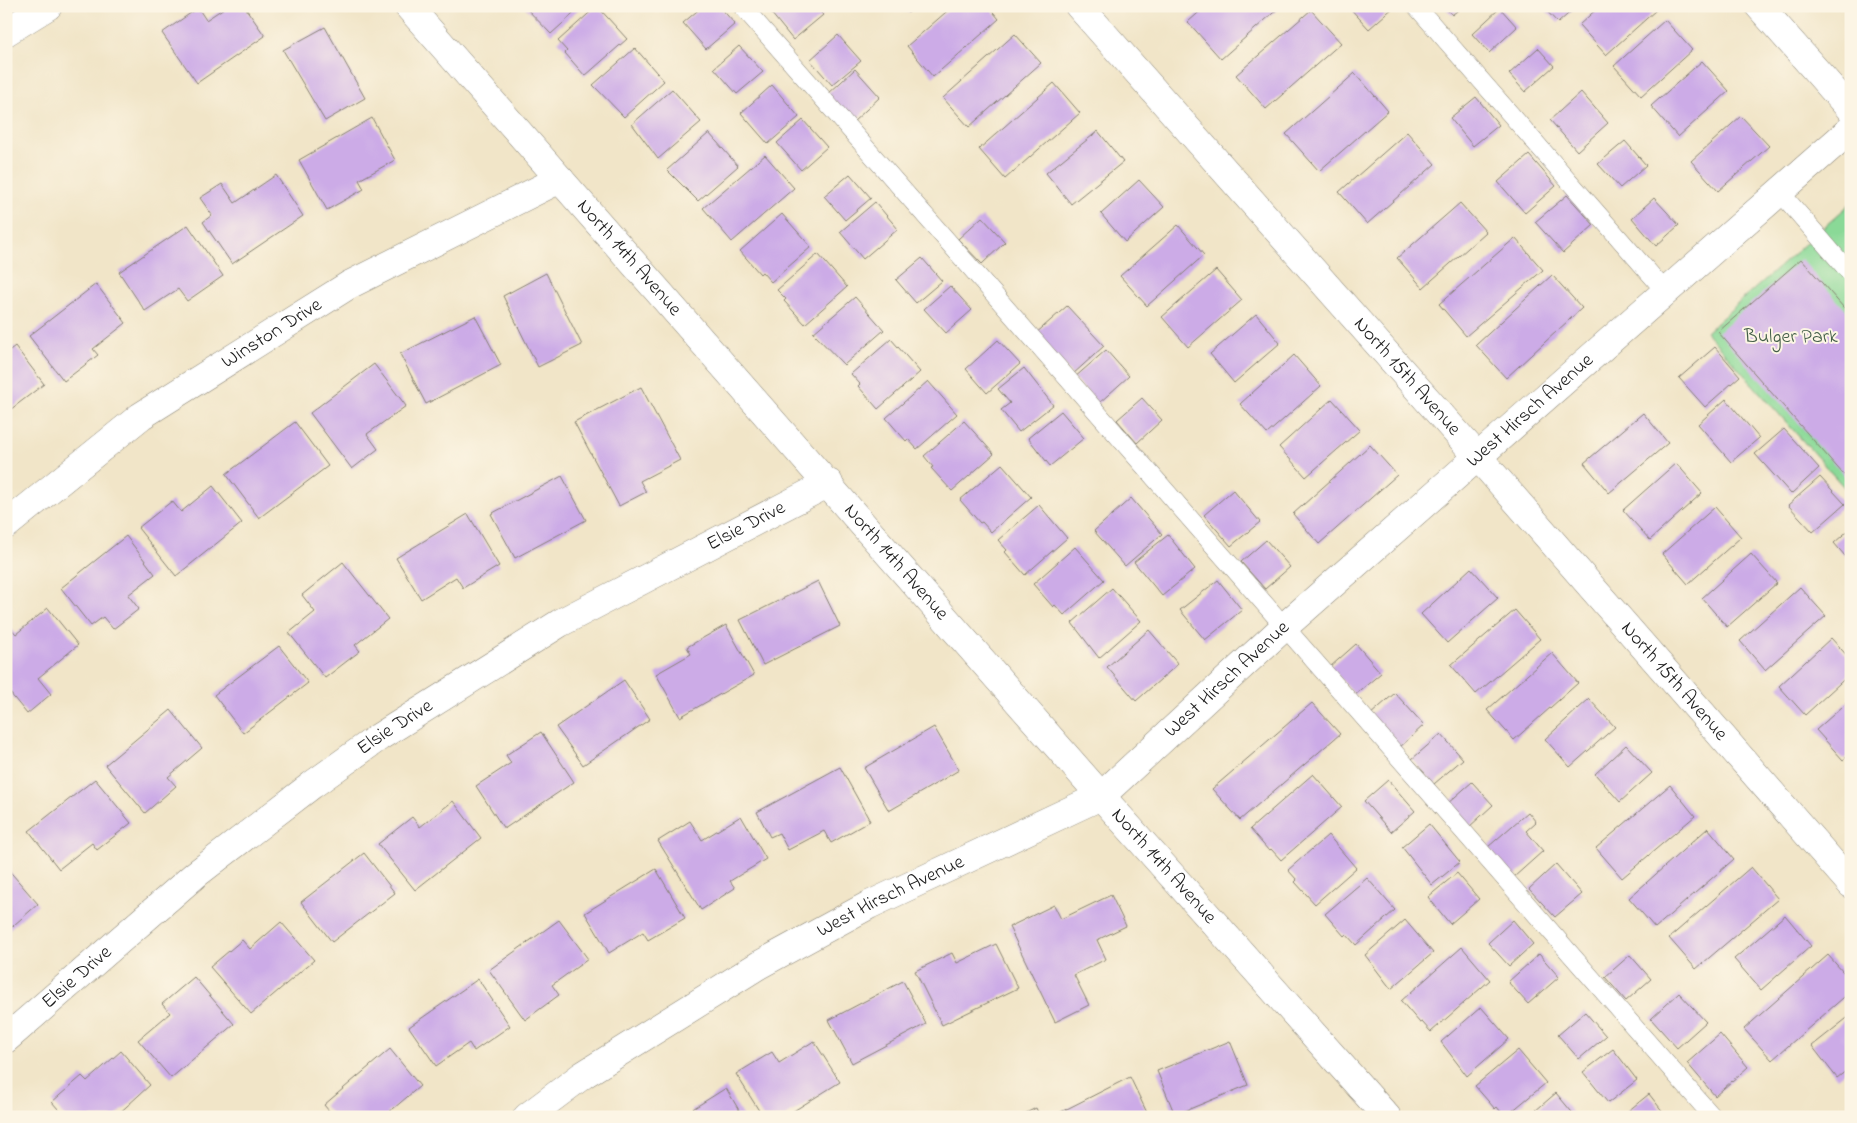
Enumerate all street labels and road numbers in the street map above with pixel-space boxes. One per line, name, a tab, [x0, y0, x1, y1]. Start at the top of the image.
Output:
street label: North 14th Avenue	[570, 193, 688, 323]
street label: Winston Drive	[216, 291, 328, 376]
street label: North 15th Avenue	[1346, 311, 1468, 443]
street label: West Hirsch Avenue	[1460, 347, 1600, 475]
street label: Elsie Drive	[702, 494, 791, 559]
street label: North 14th Avenue	[837, 497, 955, 627]
street label: West Hirsch Avenue	[1158, 614, 1296, 745]
street label: North 15th Avenue	[1614, 615, 1734, 747]
street label: Elsie Drive	[351, 692, 439, 763]
street label: North 14th Avenue	[1104, 802, 1223, 931]
street label: West Hirsch Avenue	[812, 848, 969, 945]
street label: Elsie Drive	[35, 939, 119, 1016]

